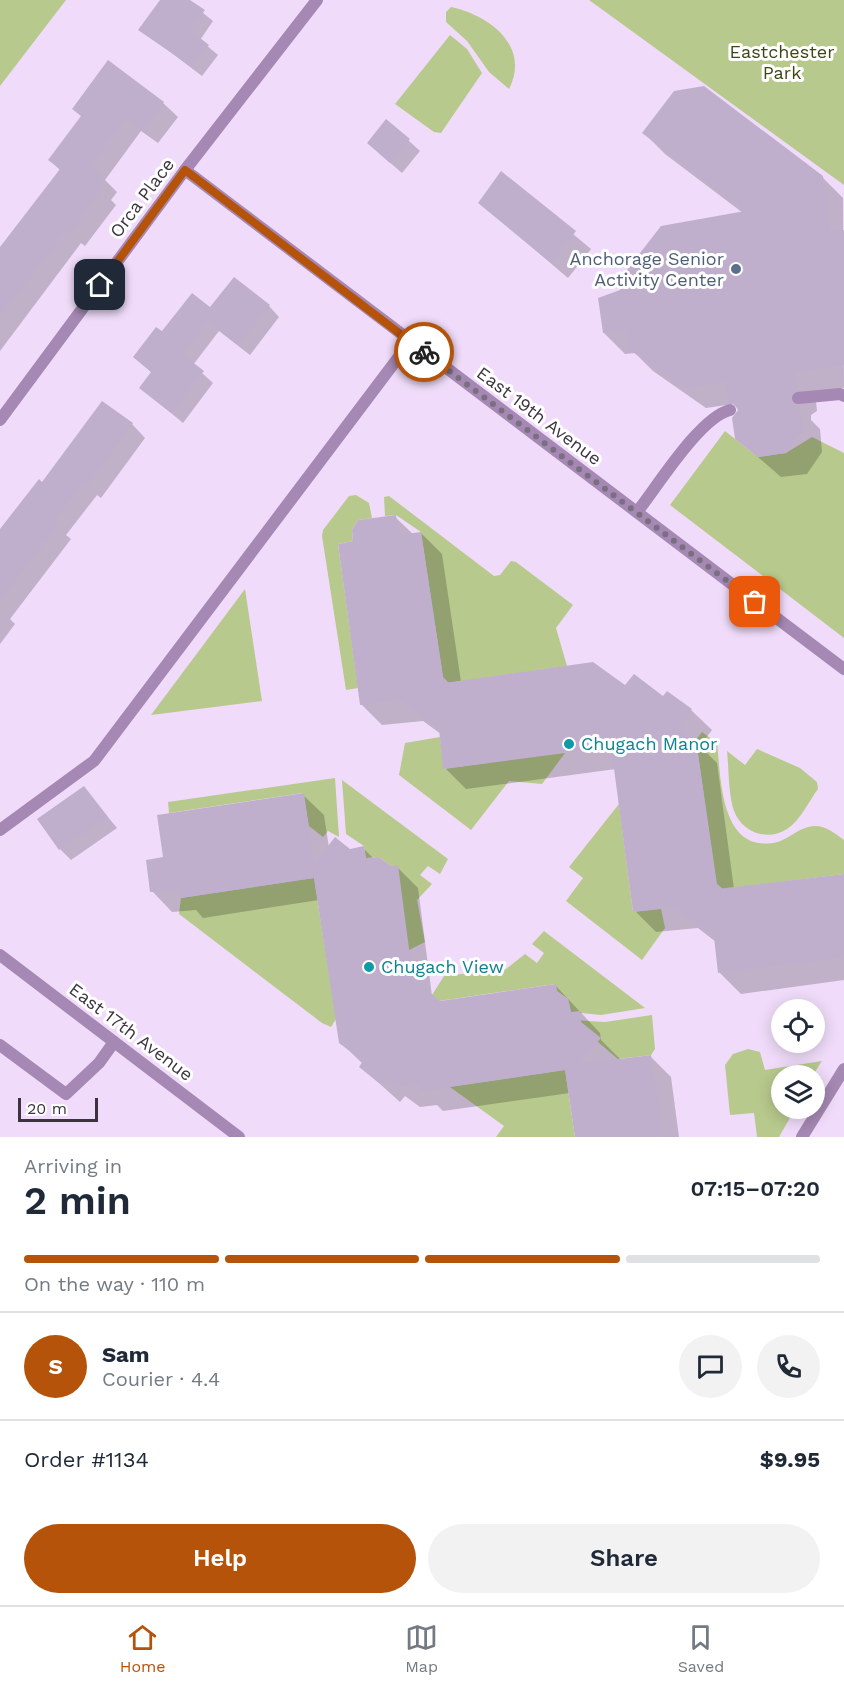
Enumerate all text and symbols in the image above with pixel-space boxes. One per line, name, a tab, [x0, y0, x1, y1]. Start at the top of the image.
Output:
park label: Eastchester Park	[729, 41, 835, 83]
street label: Orca Place	[105, 154, 178, 241]
place label: Anchorage Senior Activity Center	[570, 248, 724, 290]
pin	[74, 259, 125, 310]
marker: Anchorage Senior Activity Center	[729, 262, 743, 276]
icon: home	[83, 268, 116, 301]
courier	[394, 322, 454, 382]
icon: bike	[408, 336, 441, 369]
street label: East 19th Avenue	[473, 362, 606, 469]
pin	[729, 576, 780, 627]
icon: bag	[738, 585, 771, 618]
place label: Chugach Manor	[581, 733, 717, 754]
marker: Chugach Manor	[562, 737, 576, 751]
place label: Chugach View	[381, 956, 504, 977]
marker: Chugach View	[362, 960, 376, 974]
street label: East 17th Avenue	[65, 978, 197, 1085]
map controls	[771, 999, 825, 1119]
button: locate	[771, 999, 825, 1053]
button: layers	[771, 1065, 825, 1119]
scale bar	[18, 1095, 98, 1122]
text: 20 m	[27, 1099, 67, 1118]
text: Arriving in	[24, 1154, 122, 1178]
text: 07:15–07:20	[690, 1176, 820, 1201]
text: 2 min	[24, 1178, 131, 1223]
text: On the way · 110 m	[24, 1272, 205, 1296]
button: chat	[679, 1335, 742, 1398]
button: phone	[757, 1335, 820, 1398]
text: Sam	[102, 1342, 150, 1367]
text: S	[48, 1354, 63, 1379]
text: Courier · 4.4	[102, 1367, 220, 1391]
text: Order #1134	[24, 1447, 149, 1472]
text: $9.95	[760, 1447, 820, 1472]
button: Help	[24, 1524, 416, 1593]
button: Share	[428, 1524, 820, 1593]
tab: Home	[120, 1621, 166, 1676]
tab: Map	[405, 1621, 438, 1676]
tab: Saved	[678, 1621, 724, 1676]

